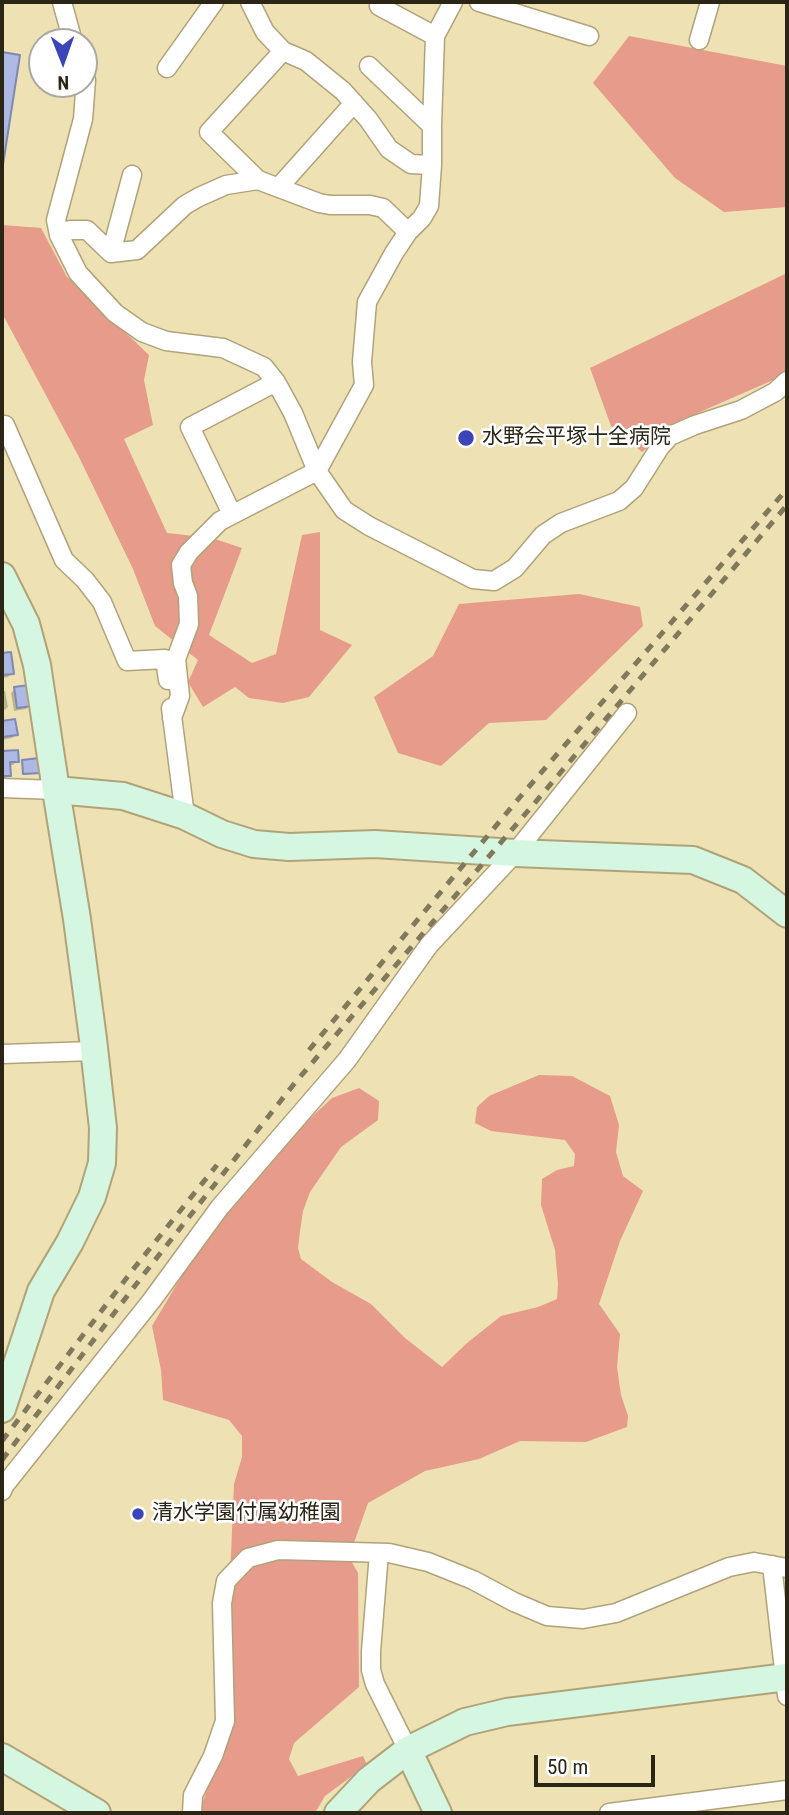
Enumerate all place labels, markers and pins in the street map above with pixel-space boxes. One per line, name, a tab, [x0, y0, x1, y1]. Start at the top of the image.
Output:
place label: 水野会平塚十全病院	[482, 425, 671, 451]
marker: 水野会平塚十全病院	[456, 428, 476, 448]
place label: 清水学園付属幼稚園	[152, 1501, 341, 1527]
marker: 清水学園付属幼稚園	[130, 1506, 146, 1522]

